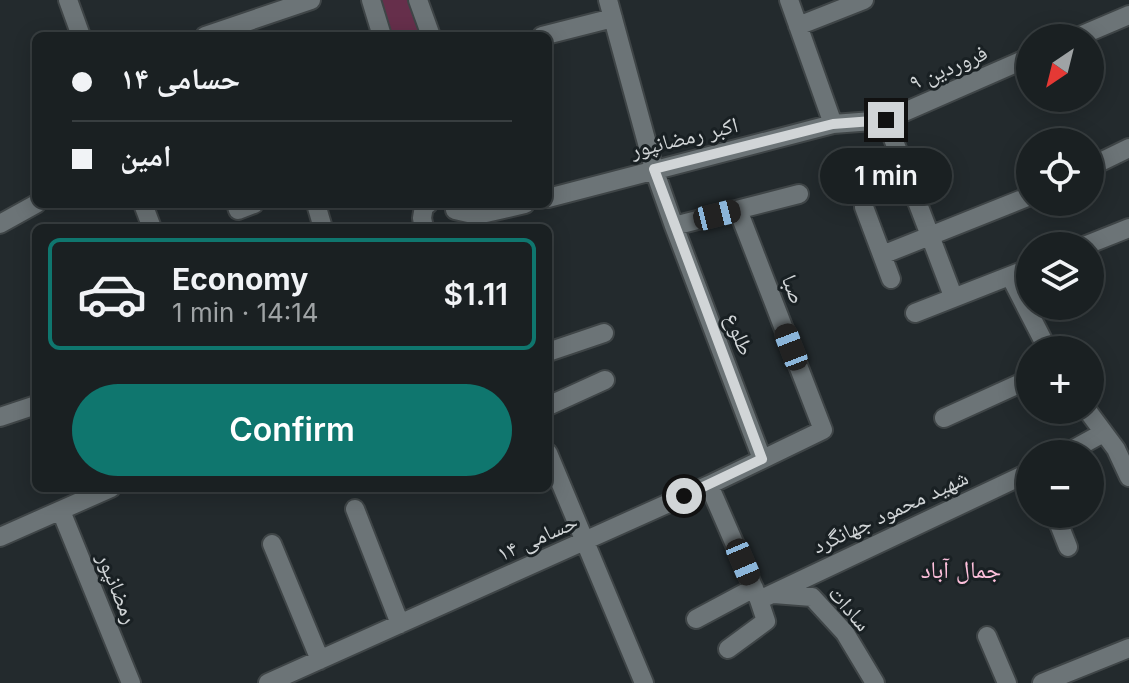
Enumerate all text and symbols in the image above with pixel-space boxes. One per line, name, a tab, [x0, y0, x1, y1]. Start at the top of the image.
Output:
north arrow	[1016, 24, 1104, 112]
map controls	[1016, 24, 1104, 528]
street label: فروردین ۹	[905, 39, 991, 96]
text: حسامی ۱۴	[120, 60, 240, 96]
route end	[868, 102, 904, 138]
street label: اکبر رمضانپور	[627, 111, 741, 164]
button: locate	[1016, 128, 1104, 216]
text: امین	[120, 137, 171, 173]
callout: 1 min	[820, 148, 952, 204]
text: 1 min	[854, 160, 918, 191]
car	[691, 198, 743, 232]
button: layers	[1016, 232, 1104, 320]
icon: car	[76, 258, 148, 330]
text: Economy	[172, 261, 308, 297]
street label: صبا	[777, 271, 811, 307]
text: $1.11	[444, 276, 508, 312]
text: 1 min · 14:14	[172, 297, 319, 328]
street label: طلوع	[719, 309, 760, 359]
car	[771, 320, 811, 374]
button: +	[1016, 336, 1104, 424]
button: Confirm	[72, 384, 512, 476]
button: −	[1016, 440, 1104, 528]
street label: شهید محمود جهانگرد	[808, 464, 972, 558]
route start	[666, 478, 702, 514]
street label: حسامی ۱۴	[493, 508, 582, 567]
car	[723, 535, 763, 589]
street label: رمضانپور	[91, 548, 144, 628]
district label: جمال آباد	[921, 555, 1001, 584]
street label: سادات	[823, 580, 877, 636]

